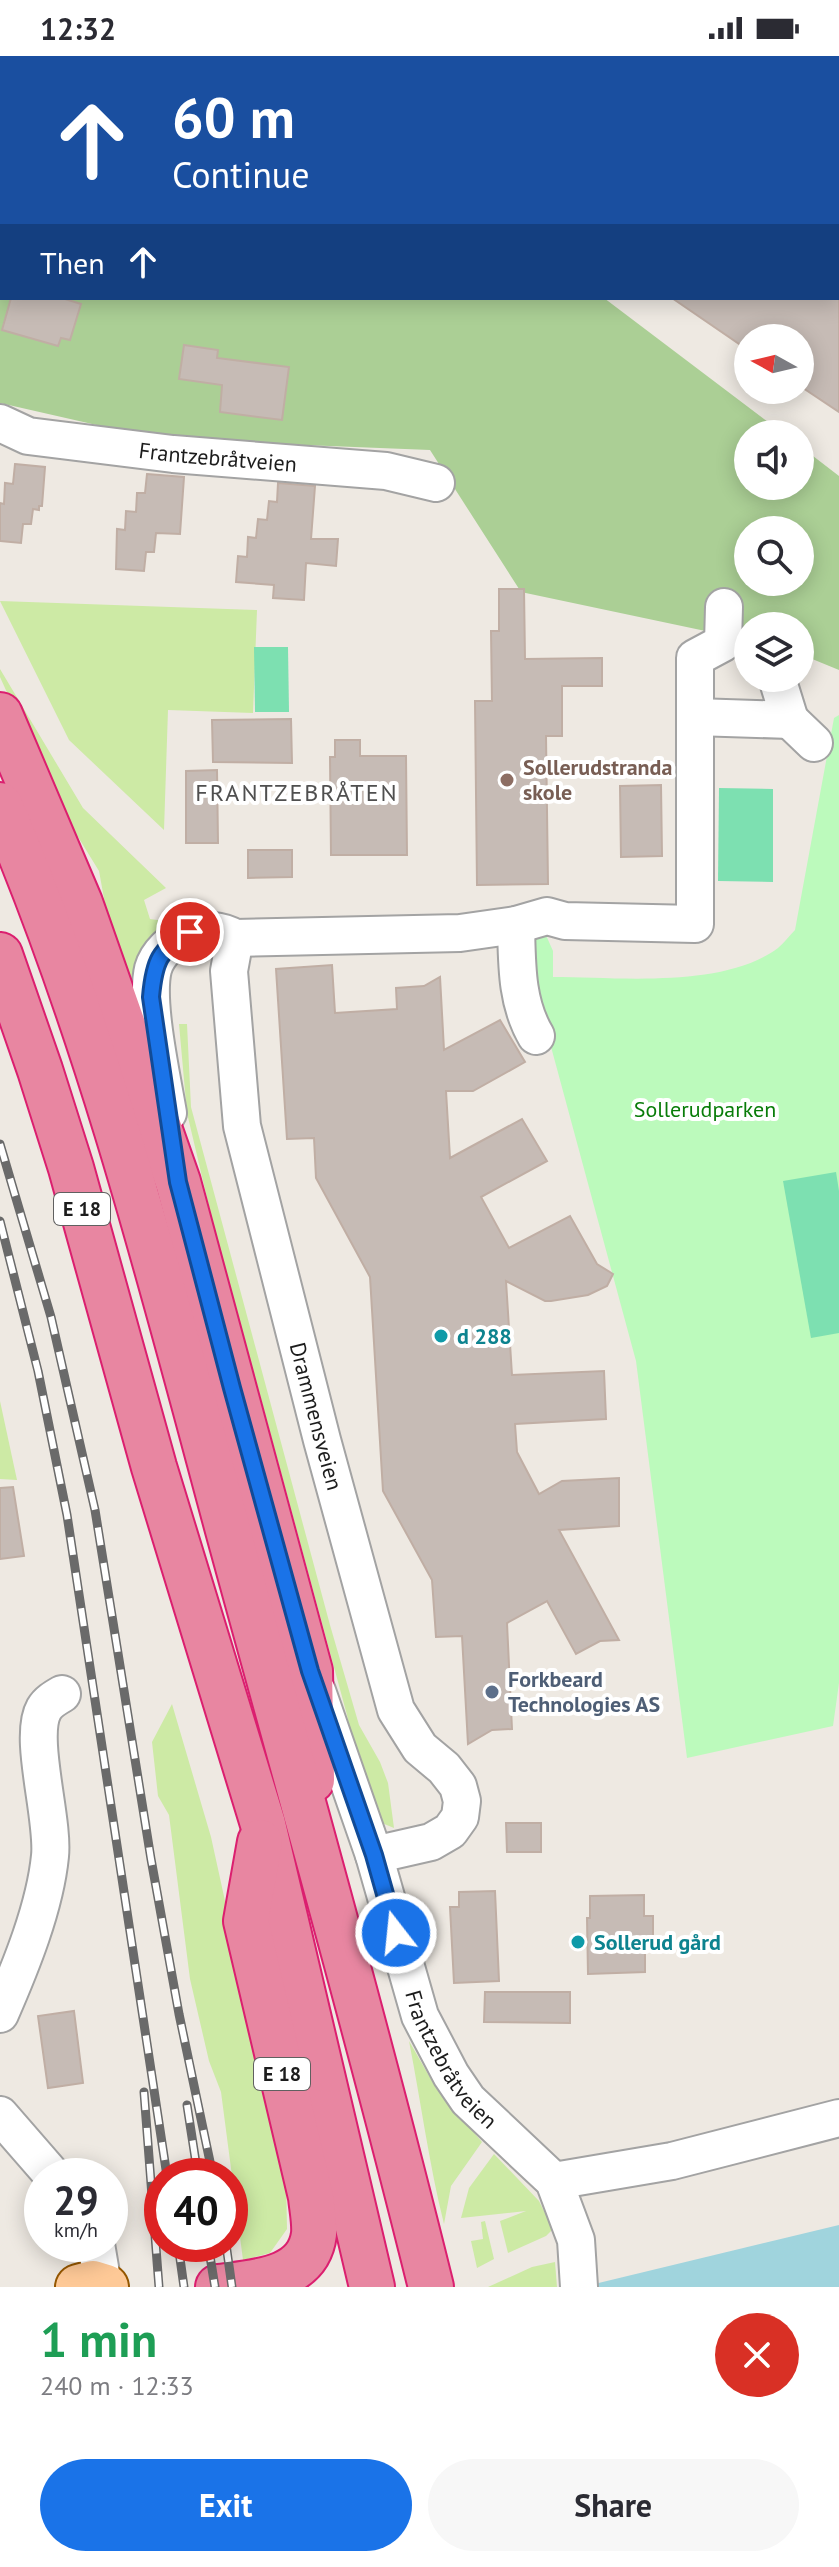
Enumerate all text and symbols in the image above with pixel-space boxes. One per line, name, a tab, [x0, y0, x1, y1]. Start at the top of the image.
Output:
text: 12:32	[40, 9, 116, 48]
text: 60 m	[172, 81, 295, 153]
icon: ahead	[40, 88, 144, 192]
text: Continue	[172, 151, 310, 198]
icon: ahead	[121, 240, 165, 284]
text: Then	[40, 243, 105, 282]
north arrow	[734, 324, 814, 404]
map controls	[734, 324, 814, 692]
button: sound	[734, 420, 814, 500]
street label: Frantzebråtveien	[137, 436, 298, 478]
button: search	[734, 516, 814, 596]
button: layers	[734, 612, 814, 692]
place label: Sollerudstranda skole	[523, 753, 672, 806]
marker: Sollerudstranda skole	[498, 771, 516, 789]
district label: FRANTZEBRÅTEN	[195, 777, 399, 808]
pin	[156, 898, 224, 966]
icon: arrive	[168, 910, 212, 954]
park label: Sollerudparken	[634, 1095, 776, 1123]
road number: E 18	[54, 1193, 110, 1225]
place label: d 288	[457, 1322, 512, 1350]
marker: d 288	[432, 1327, 450, 1345]
street label: Drammensveien	[284, 1339, 349, 1493]
place label: Forkbeard Technologies AS	[508, 1665, 660, 1718]
marker: Forkbeard Technologies AS	[483, 1683, 501, 1701]
position arrow	[354, 1891, 438, 1975]
place label: Sollerud gård	[594, 1928, 721, 1956]
marker: Sollerud gård	[569, 1933, 587, 1951]
street label: Frantzebråtveien	[399, 1987, 503, 2134]
road number: E 18	[254, 2058, 310, 2090]
speed limit sign: 40	[144, 2158, 248, 2262]
text: 29	[53, 2174, 99, 2226]
text: km/h	[54, 2217, 98, 2243]
text: 1 min	[40, 2308, 157, 2370]
button: close	[715, 2313, 799, 2397]
text: 240 m · 12:33	[40, 2369, 194, 2402]
button: Exit	[40, 2459, 412, 2551]
button: Share	[428, 2459, 799, 2551]

